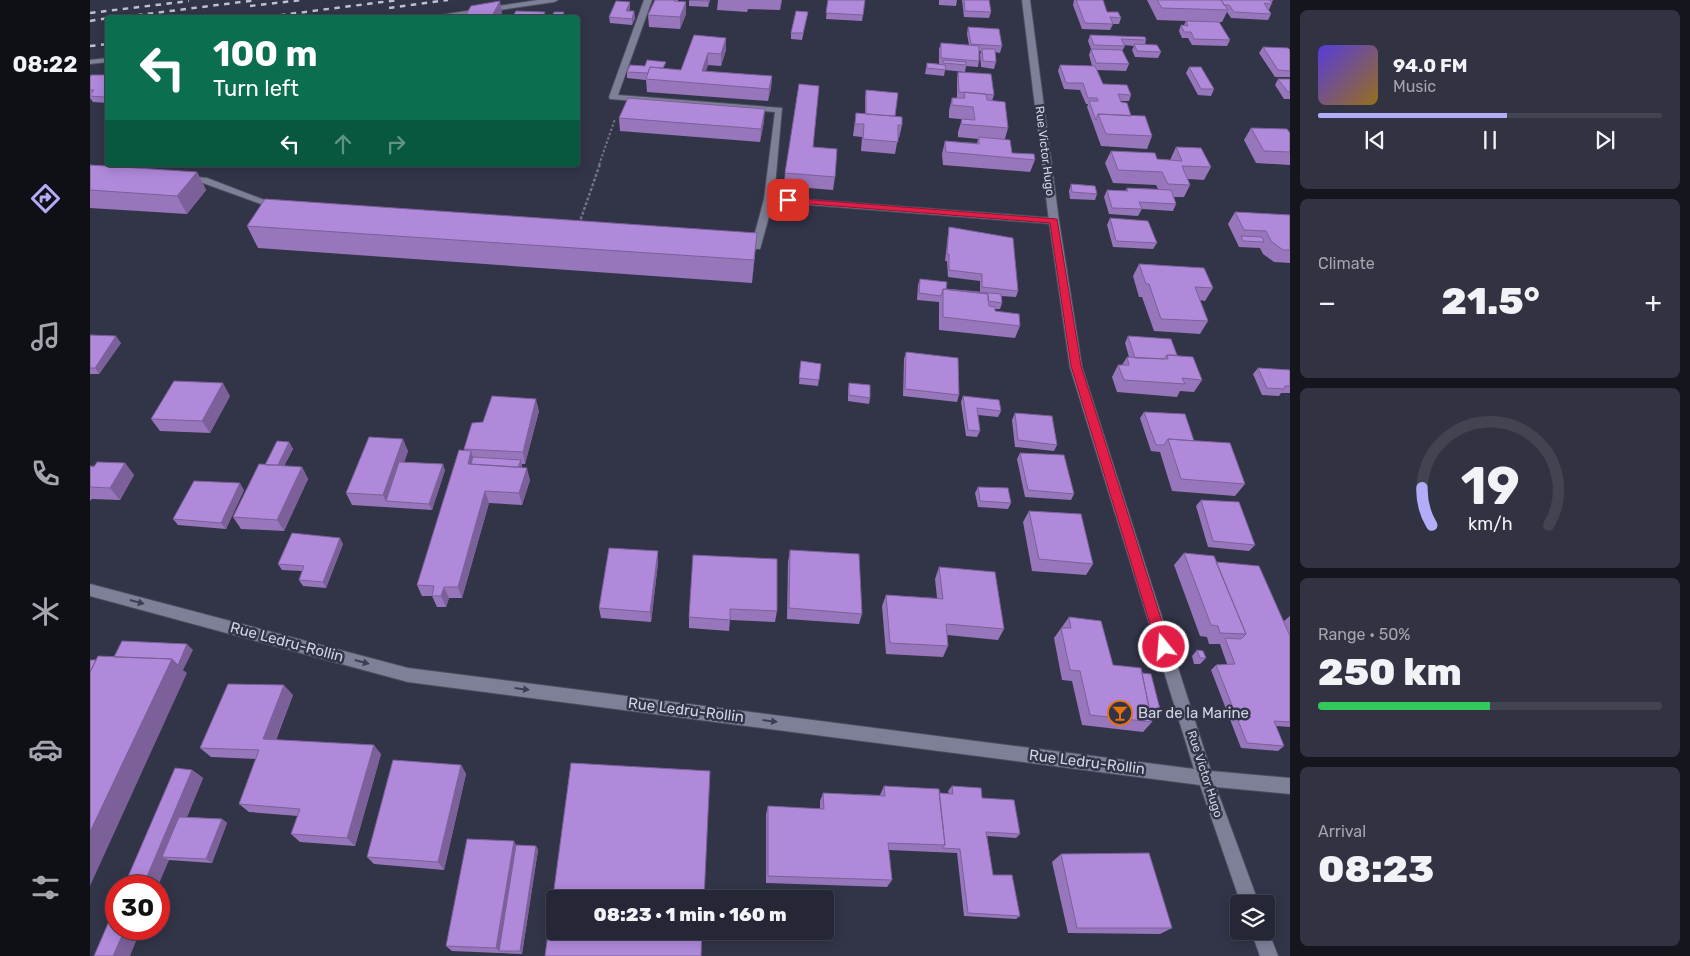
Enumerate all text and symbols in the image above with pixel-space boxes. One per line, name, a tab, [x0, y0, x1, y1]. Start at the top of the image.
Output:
text: 100 m	[213, 33, 318, 75]
icon: left	[130, 35, 195, 100]
text: 08:22	[13, 51, 77, 78]
text: 94.0 FM	[1393, 54, 1468, 77]
text: Turn left	[213, 75, 299, 102]
text: Music	[1393, 77, 1436, 96]
street label: Rue Victor Hugo	[1033, 105, 1057, 197]
icon: previous	[1361, 126, 1389, 154]
icon: pause	[1476, 126, 1504, 154]
icon: next	[1591, 126, 1619, 154]
icon: left	[276, 130, 304, 158]
icon: ahead	[329, 130, 357, 158]
icon: right	[382, 130, 410, 158]
pin	[767, 179, 809, 221]
icon: directions	[28, 181, 63, 216]
icon: arrive	[774, 186, 802, 214]
text: Climate	[1318, 254, 1375, 273]
text: 21.5°	[1441, 278, 1540, 324]
text: −	[1318, 286, 1336, 319]
text: +	[1645, 286, 1662, 319]
icon: music	[28, 319, 63, 354]
text: 19	[1460, 455, 1520, 517]
icon: phone	[28, 456, 63, 491]
text: km/h	[1468, 513, 1512, 534]
icon: climate	[28, 594, 63, 629]
one-way arrow	[130, 599, 145, 607]
street label: Rue Ledru-Rollin	[228, 618, 346, 666]
position arrow	[1137, 620, 1189, 672]
text: Range · 50%	[1318, 625, 1410, 644]
text: 250 km	[1318, 649, 1462, 695]
one-way arrow	[354, 658, 369, 666]
one-way arrow	[514, 685, 530, 693]
street label: Rue Ledru-Rollin	[627, 694, 745, 726]
bar icon: Bar de la Marine	[1107, 700, 1133, 726]
place label: Bar de la Marine	[1138, 704, 1249, 722]
one-way arrow	[762, 717, 778, 725]
street label: Rue Victor Hugo	[1184, 729, 1226, 819]
icon: car	[28, 732, 63, 767]
street label: Rue Ledru-Rollin	[1028, 746, 1146, 778]
text: Arrival	[1318, 822, 1366, 841]
text: 08:23	[1318, 846, 1434, 892]
icon: filters	[28, 870, 63, 905]
speed limit sign: 30	[105, 875, 170, 940]
map controls	[1230, 895, 1275, 940]
button: layers	[1230, 895, 1275, 940]
text: 08:23 · 1 min · 160 m	[593, 903, 787, 926]

